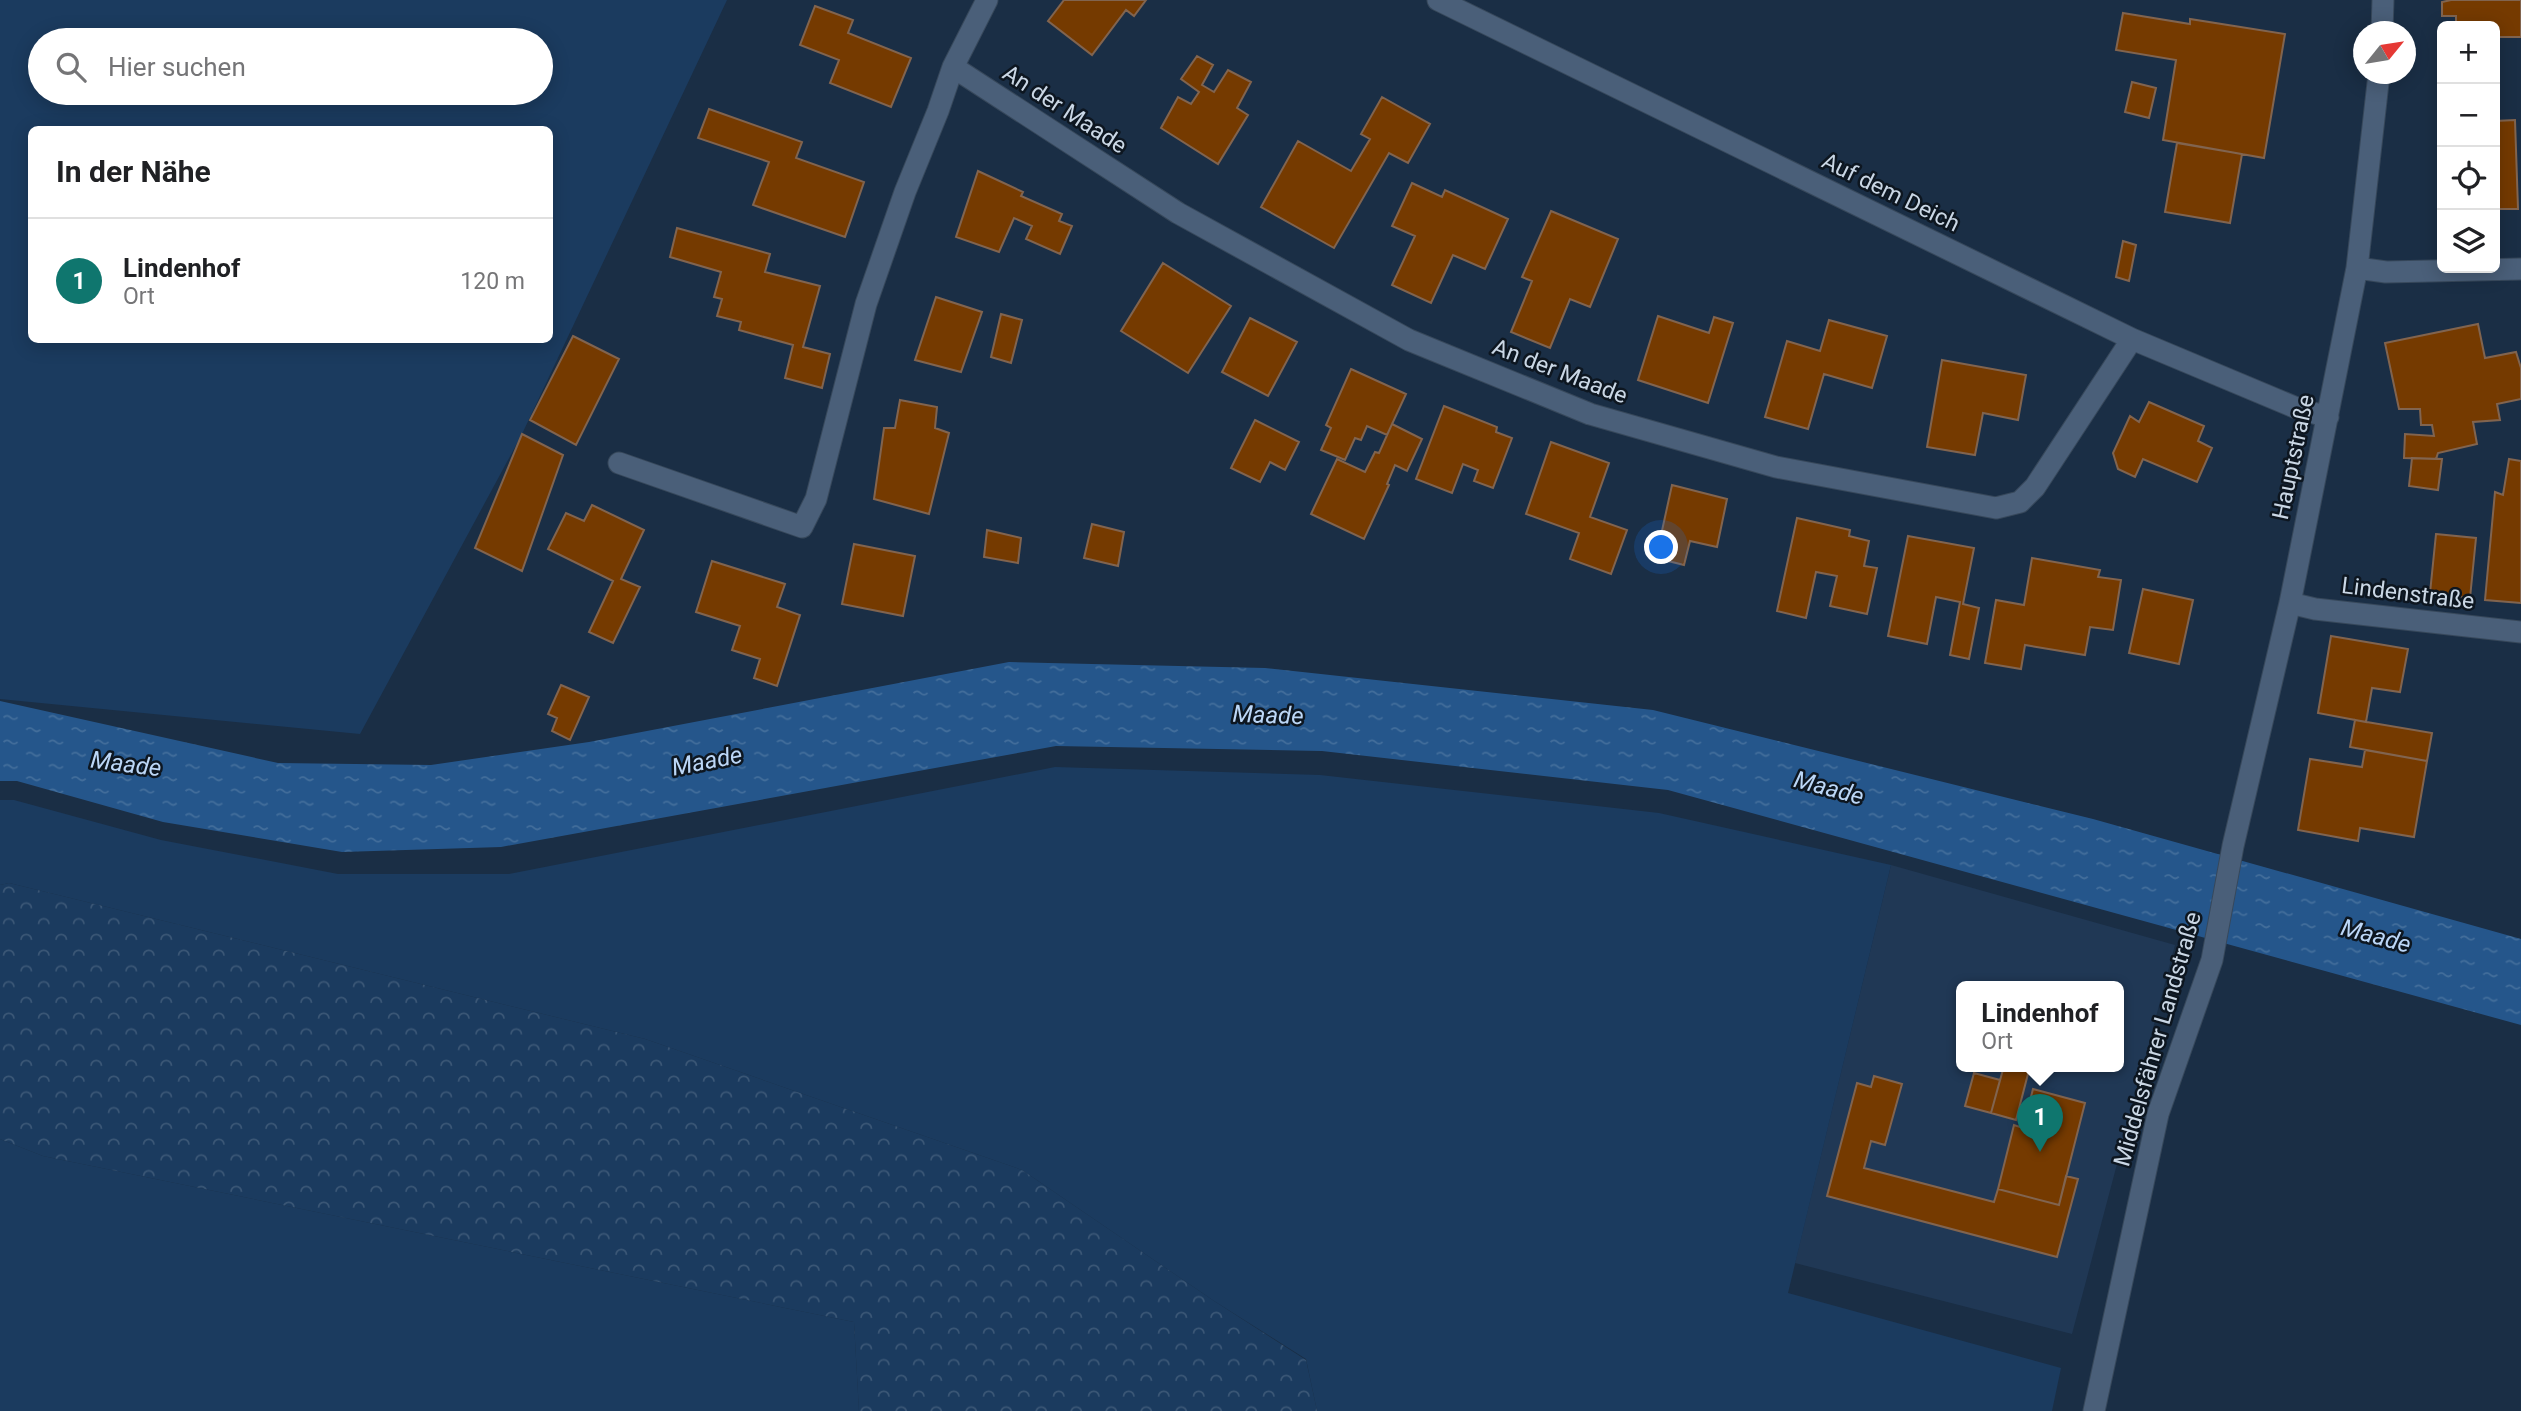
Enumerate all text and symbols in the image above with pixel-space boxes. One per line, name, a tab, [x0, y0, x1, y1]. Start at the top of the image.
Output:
north arrow	[2353, 21, 2416, 84]
map controls	[2437, 21, 2500, 273]
button: +	[2437, 21, 2500, 84]
search box	[28, 28, 553, 105]
icon: search	[52, 48, 90, 86]
text: Hier suchen	[108, 52, 246, 82]
street label: An der Maade	[998, 59, 1132, 160]
button: −	[2437, 84, 2500, 147]
street label: Auf dem Deich	[1817, 147, 1964, 237]
button: locate	[2437, 147, 2500, 210]
text: In der Nähe	[56, 154, 211, 189]
button: layers	[2437, 210, 2500, 273]
text: Lindenhof	[123, 253, 240, 283]
text: 1	[72, 268, 86, 295]
text: 120 m	[460, 268, 525, 295]
text: Ort	[123, 283, 155, 310]
street label: An der Maade	[1489, 333, 1631, 410]
street label: Hauptstraße	[2267, 392, 2320, 522]
your location	[1644, 530, 1678, 564]
street label: Lindenstraße	[2340, 572, 2476, 615]
water label: Maade	[1232, 700, 1304, 730]
water label: Maade	[669, 740, 745, 782]
water label: Maade	[89, 746, 163, 782]
water label: Maade	[1791, 765, 1867, 811]
street label: Middelsfährer Landstraße	[2108, 909, 2207, 1169]
water label: Maade	[2338, 913, 2414, 959]
popup	[1956, 981, 2124, 1072]
text: Lindenhof	[1981, 998, 2099, 1028]
text: Ort	[1981, 1028, 2013, 1055]
pin: 1	[2017, 1094, 2063, 1152]

